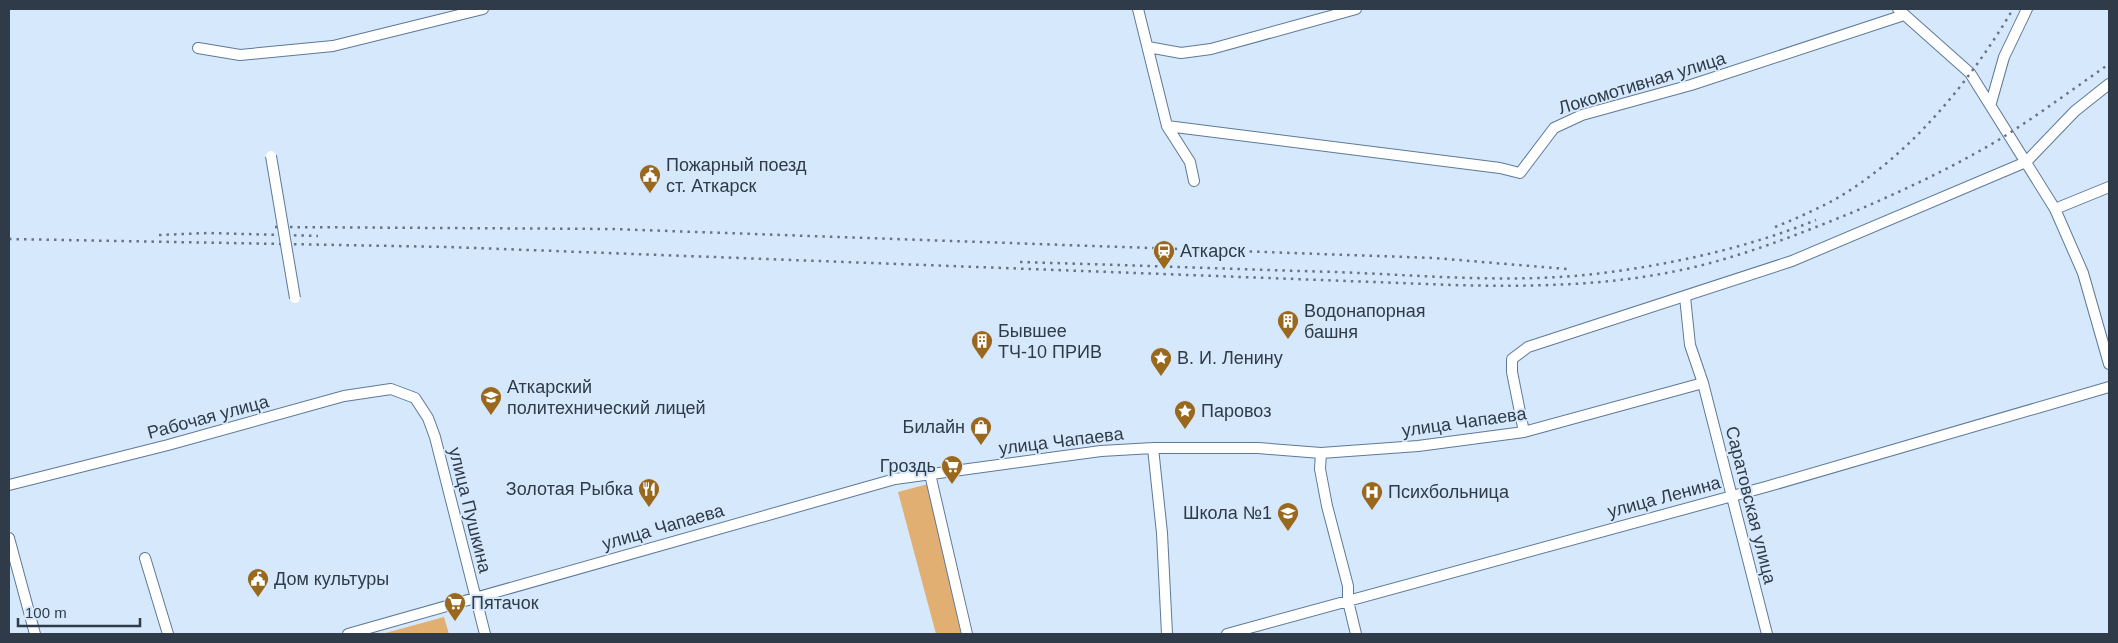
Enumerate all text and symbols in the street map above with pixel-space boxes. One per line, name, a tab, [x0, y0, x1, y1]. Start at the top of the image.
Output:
street label: Локомотивная улица	[1556, 48, 1729, 118]
place label: Пожарный поезд ст. Аткарск	[666, 155, 807, 196]
public building icon: Пожарный поезд ст. Аткарск	[638, 163, 662, 194]
station icon: Аткарск	[1152, 239, 1176, 270]
place label: Аткарск	[1180, 241, 1245, 261]
place label: Водонапорная башня	[1304, 301, 1426, 342]
building icon: Водонапорная башня	[1276, 309, 1300, 340]
place label: Бывшее ТЧ-10 ПРИВ	[998, 321, 1102, 362]
building icon: Бывшее ТЧ-10 ПРИВ	[970, 329, 994, 360]
place icon: В. И. Ленину	[1149, 346, 1173, 377]
place label: В. И. Ленину	[1177, 348, 1283, 368]
place label: Аткарский политехнический лицей	[507, 377, 706, 418]
school or university icon: Аткарский политехнический лицей	[479, 385, 503, 416]
street label: Рабочая улица	[145, 391, 272, 443]
place icon: Паровоз	[1173, 399, 1197, 430]
place label: Паровоз	[1201, 401, 1271, 421]
street label: улица Чапаева	[1400, 403, 1529, 441]
shop icon: Билайн	[969, 415, 993, 446]
place label: Билайн	[903, 417, 965, 437]
street label: улица Чапаева	[997, 423, 1126, 459]
street label: Саратовская улица	[1722, 424, 1781, 587]
street label: улица Пушкина	[445, 445, 496, 576]
supermarket icon: Гроздь	[940, 454, 964, 485]
place label: Гроздь	[880, 456, 936, 476]
street label: улица Ленина	[1605, 472, 1724, 522]
restaurant icon: Золотая Рыбка	[637, 477, 661, 508]
place label: Золотая Рыбка	[506, 479, 634, 499]
hospital icon: Психбольница	[1360, 480, 1384, 511]
place label: Психбольница	[1388, 482, 1510, 502]
street label: улица Чапаева	[600, 500, 727, 554]
school or university icon: Школа №1	[1276, 501, 1300, 532]
place label: Школа №1	[1183, 503, 1272, 523]
public building icon: Дом культуры	[246, 567, 270, 598]
place label: Дом культуры	[274, 569, 389, 589]
supermarket icon: Пятачок	[443, 591, 467, 622]
place label: Пятачок	[471, 593, 539, 613]
scale bar	[18, 596, 140, 628]
text: 100 m	[25, 604, 67, 621]

